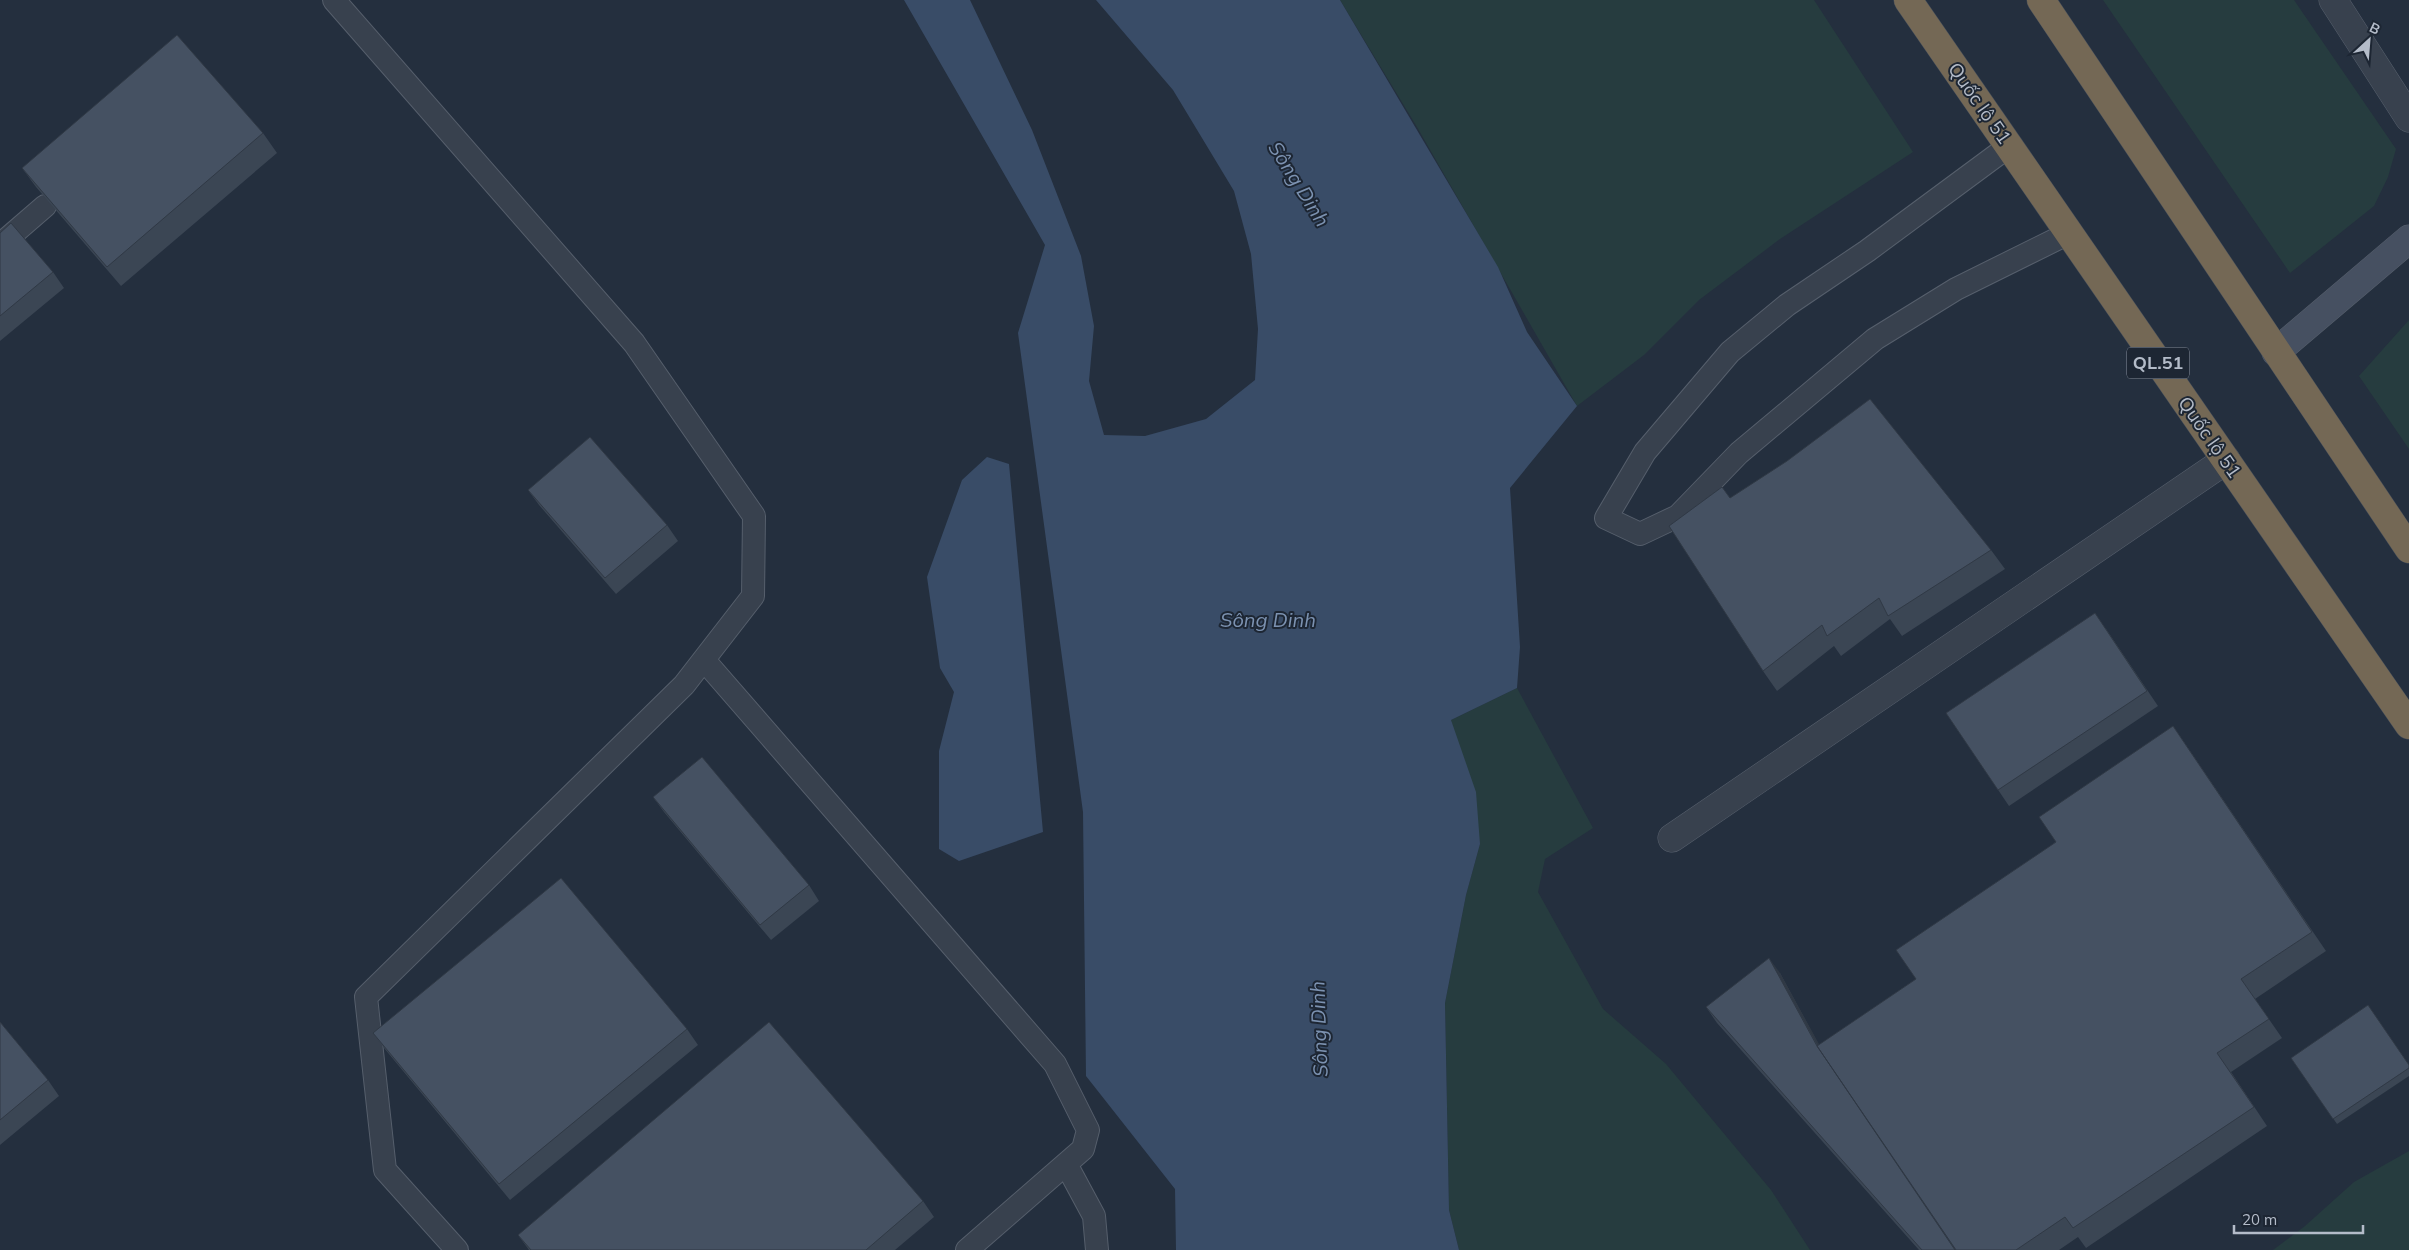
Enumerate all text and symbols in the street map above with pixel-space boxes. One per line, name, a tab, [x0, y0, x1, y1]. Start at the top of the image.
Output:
north arrow	[2344, 15, 2394, 65]
text: B	[2366, 18, 2383, 39]
street label: Quốc lộ 51	[1943, 58, 2017, 148]
water label: Sông Dinh	[1263, 136, 1335, 231]
road number: QL.51	[2127, 348, 2189, 378]
street label: Quốc lộ 51	[2173, 392, 2247, 482]
water label: Sông Dinh	[1220, 607, 1316, 632]
water label: Sông Dinh	[1304, 981, 1333, 1077]
scale bar	[2234, 1202, 2363, 1234]
text: 20 m	[2242, 1210, 2277, 1229]

